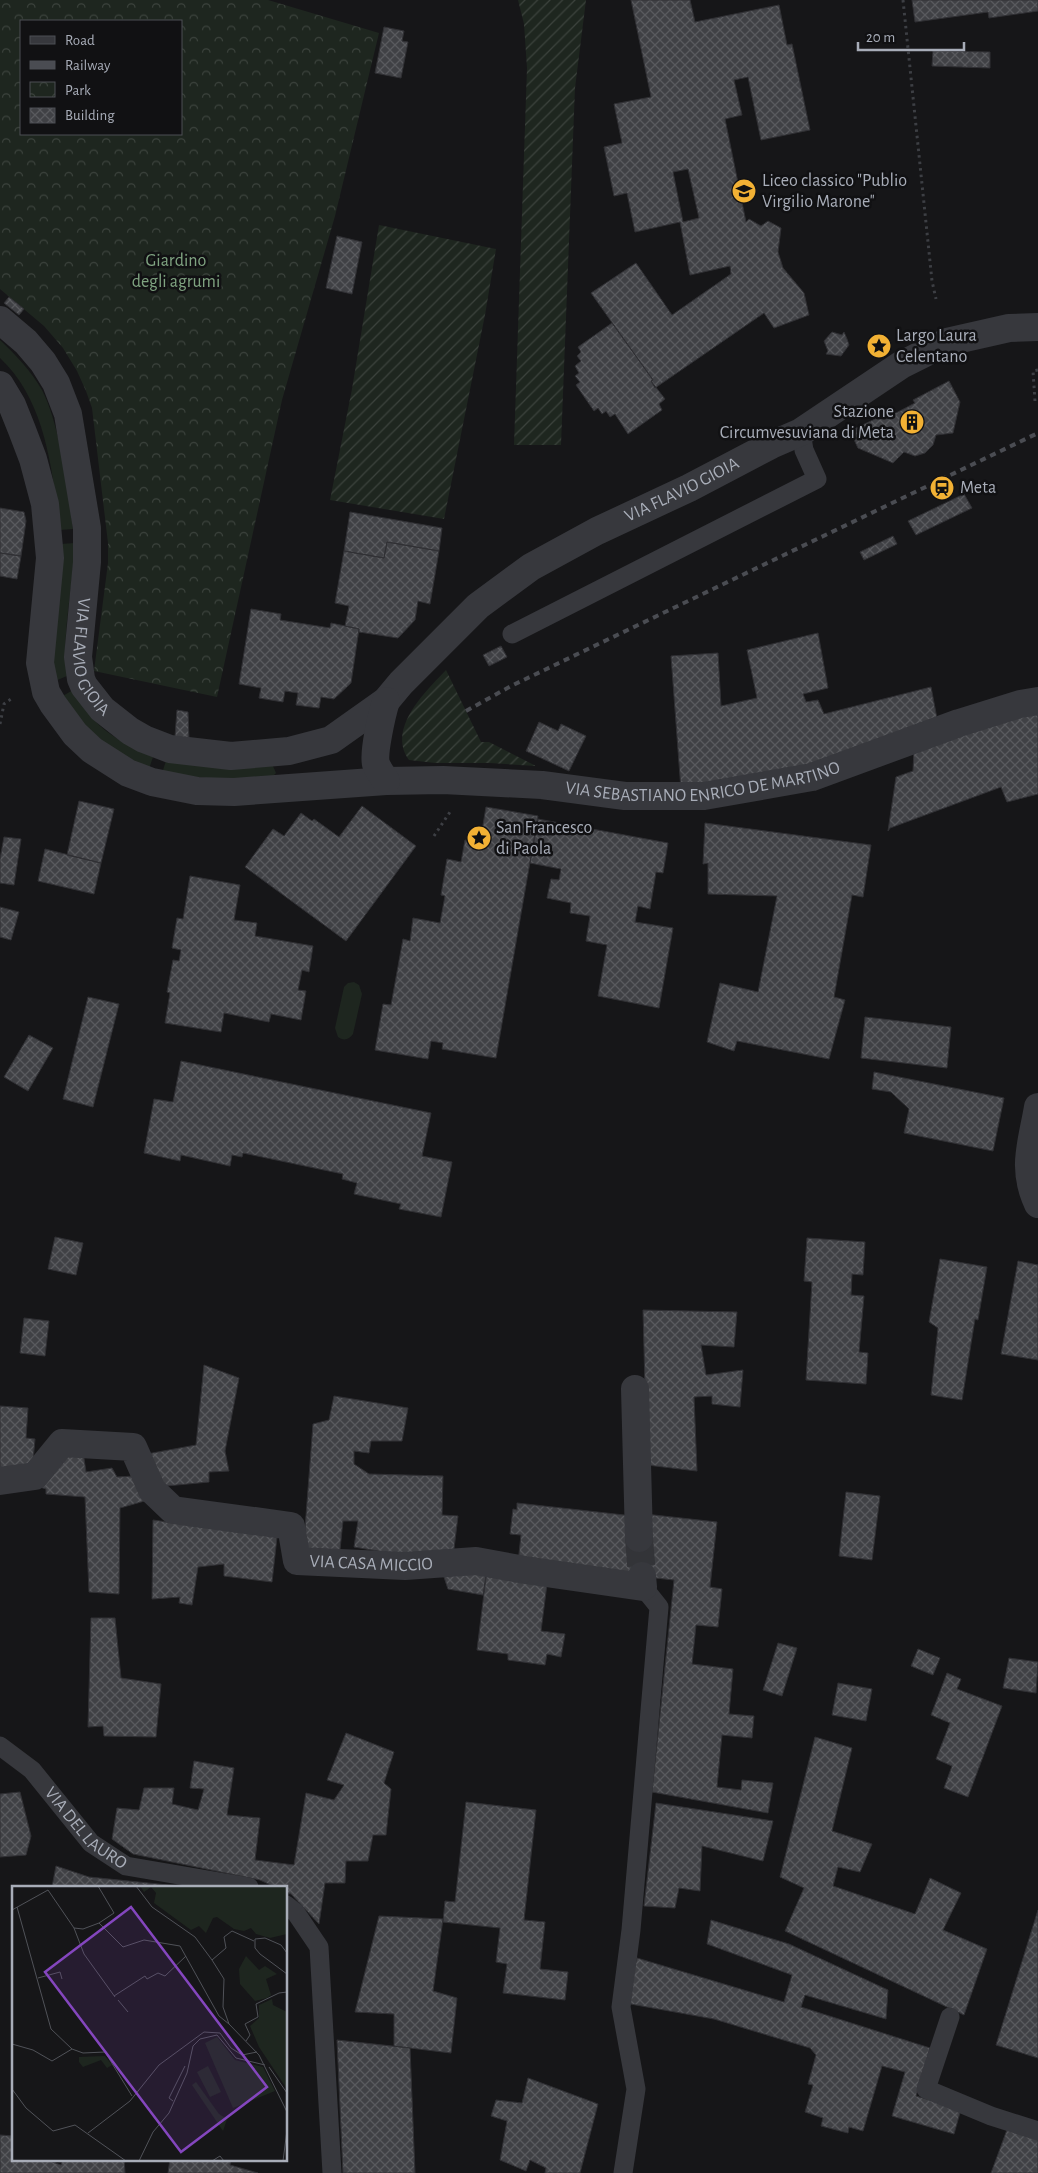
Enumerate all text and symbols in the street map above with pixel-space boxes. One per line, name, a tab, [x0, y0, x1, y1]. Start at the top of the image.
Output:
legend	[20, 20, 182, 135]
scale bar	[858, 20, 964, 52]
text: 20 m	[866, 30, 895, 45]
text: Road	[65, 33, 95, 48]
text: Railway	[65, 58, 111, 73]
text: Park	[65, 83, 91, 98]
text: Building	[65, 108, 115, 123]
place label: Liceo classico "Publio Virgilio Marone"	[762, 172, 907, 211]
school or university icon: Liceo classico "Publio Virgilio Marone"	[731, 178, 757, 204]
park label: Giardino degli agrumi	[132, 252, 220, 291]
place label: Largo Laura Celentano	[896, 327, 977, 366]
place icon: Largo Laura Celentano	[866, 333, 892, 359]
place label: Stazione Circumvesuviana di Meta	[720, 403, 894, 442]
building icon: Stazione Circumvesuviana di Meta	[899, 409, 925, 435]
street label: VIA FLAVIO GIOIA	[622, 454, 743, 526]
station icon: Meta	[929, 475, 955, 501]
place label: Meta	[960, 479, 996, 497]
street label: VIA FLAVIO GIOIA	[69, 597, 113, 720]
street label: VIA SEBASTIANO ENRICO DE MARTINO	[564, 758, 843, 806]
place label: San Francesco di Paola	[496, 819, 593, 858]
place icon: San Francesco di Paola	[466, 825, 492, 851]
street label: VIA CASA MICCIO	[309, 1553, 433, 1575]
street label: VIA DEL LAURO	[41, 1784, 130, 1873]
inset map	[12, 1886, 288, 2160]

